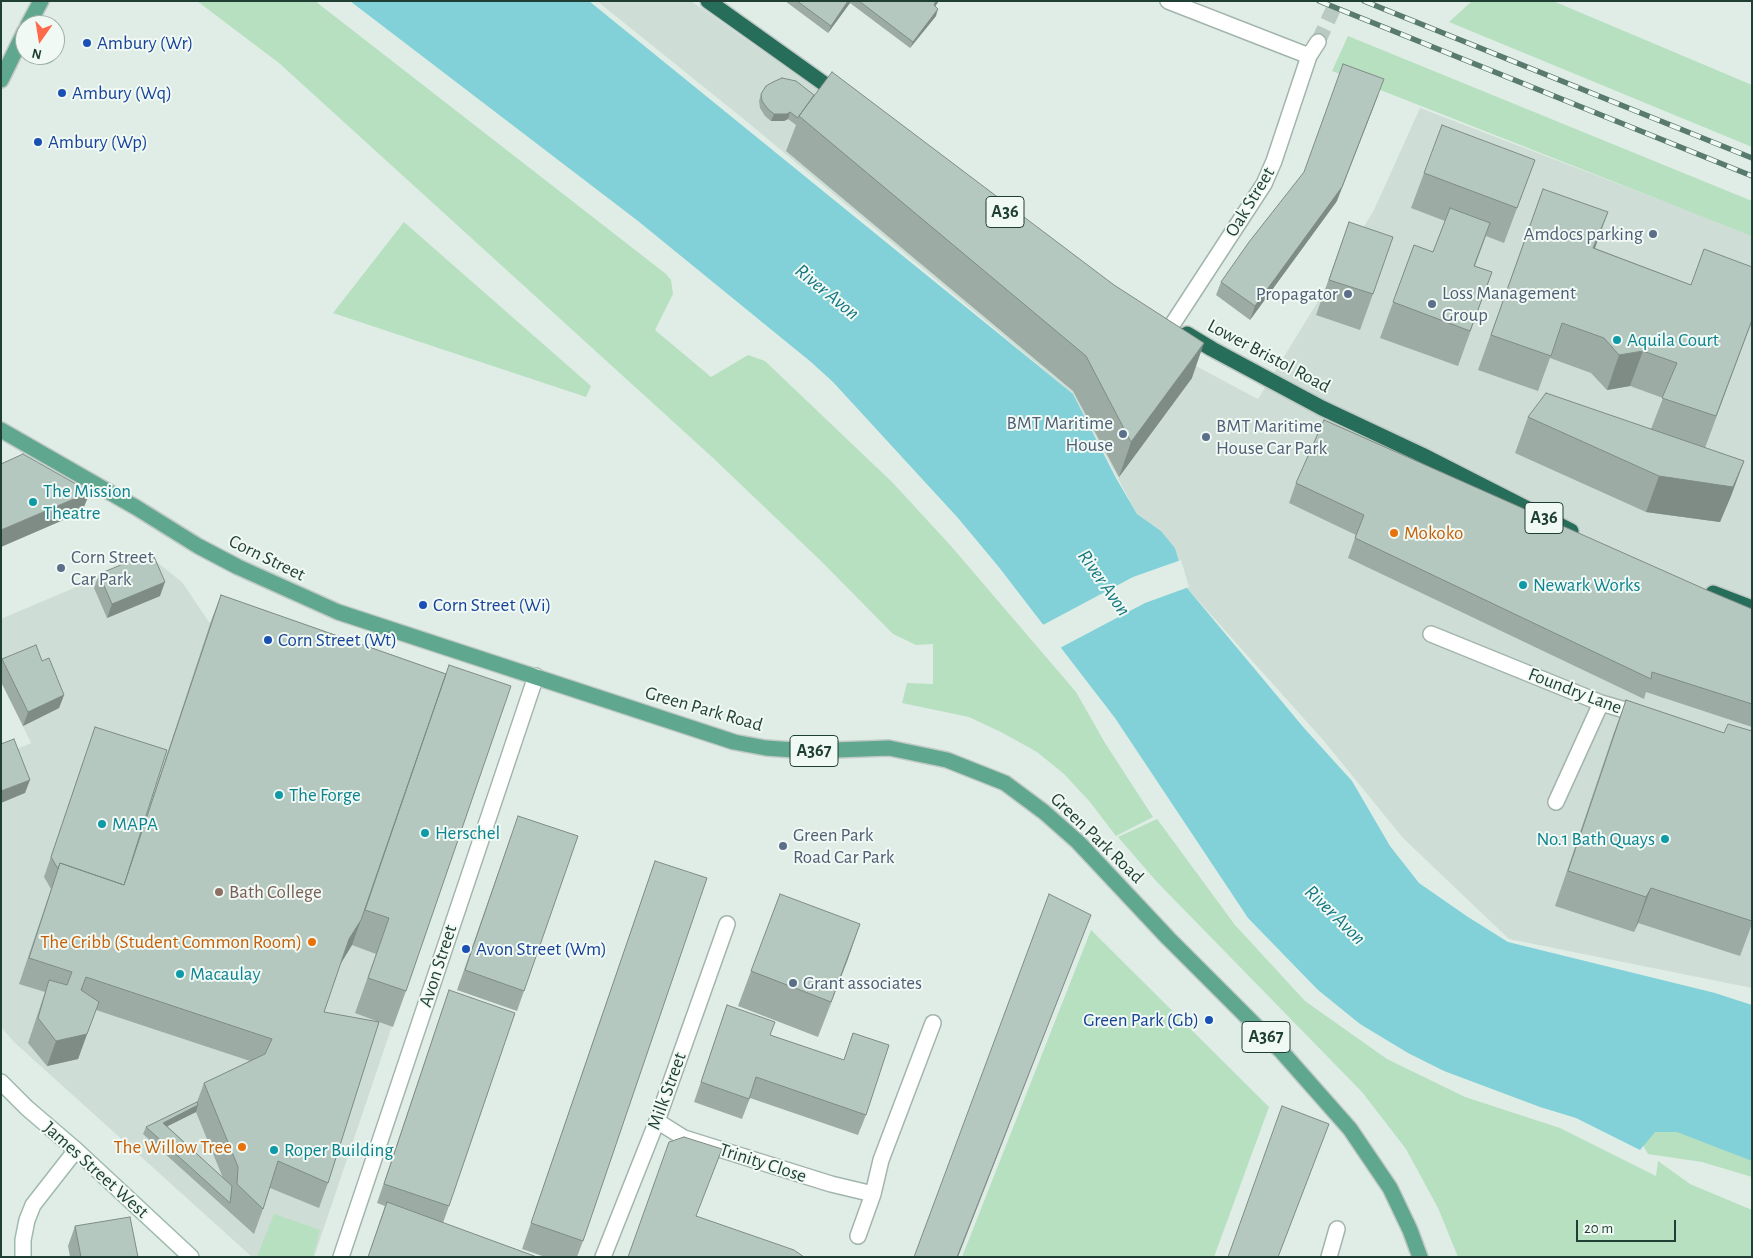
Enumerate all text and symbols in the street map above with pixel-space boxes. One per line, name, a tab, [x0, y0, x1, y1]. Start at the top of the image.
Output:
north arrow	[15, 15, 65, 65]
place label: Ambury (Wr)	[97, 32, 193, 54]
marker: Ambury (Wr)	[81, 37, 93, 49]
text: N	[31, 46, 43, 62]
place label: Ambury (Wq)	[72, 82, 172, 104]
marker: Ambury (Wq)	[56, 87, 68, 99]
place label: Ambury (Wp)	[48, 131, 148, 153]
marker: Ambury (Wp)	[32, 136, 44, 148]
street label: Oak Street	[1220, 163, 1280, 241]
road number: A36	[986, 196, 1024, 228]
place label: Amdocs parking	[1524, 223, 1643, 245]
marker: Amdocs parking	[1647, 228, 1659, 240]
water label: River Avon	[790, 259, 864, 325]
place label: Loss Management Group	[1442, 282, 1576, 326]
place label: Propagator	[1256, 283, 1338, 305]
marker: Propagator	[1342, 288, 1354, 300]
marker: Loss Management Group	[1426, 298, 1438, 310]
street label: Lower Bristol Road	[1204, 314, 1334, 398]
place label: Aquila Court	[1627, 329, 1719, 351]
marker: Aquila Court	[1611, 334, 1623, 346]
place label: BMT Maritime House	[1007, 412, 1113, 456]
place label: BMT Maritime House Car Park	[1216, 415, 1327, 459]
marker: BMT Maritime House	[1117, 428, 1129, 440]
marker: BMT Maritime House Car Park	[1200, 431, 1212, 443]
place label: The Mission Theatre	[43, 480, 131, 524]
marker: The Mission Theatre	[27, 496, 39, 508]
road number: A36	[1525, 502, 1563, 534]
place label: Mokoko	[1404, 522, 1463, 544]
marker: Mokoko	[1388, 527, 1400, 539]
street label: Corn Street	[225, 530, 309, 586]
water label: River Avon	[1072, 545, 1136, 621]
place label: Corn Street Car Park	[71, 546, 153, 590]
marker: Corn Street Car Park	[55, 562, 67, 574]
place label: Newark Works	[1533, 574, 1641, 596]
marker: Newark Works	[1517, 579, 1529, 591]
place label: Corn Street (Wi)	[433, 594, 551, 616]
marker: Corn Street (Wi)	[417, 599, 429, 611]
place label: Corn Street (Wt)	[278, 629, 397, 651]
marker: Corn Street (Wt)	[262, 634, 274, 646]
street label: Foundry Lane	[1525, 663, 1625, 719]
street label: Green Park Road	[643, 681, 765, 737]
road number: A367	[790, 736, 838, 766]
place label: The Forge	[289, 784, 361, 806]
street label: Green Park Road	[1045, 788, 1149, 888]
marker: The Forge	[273, 789, 285, 801]
place label: MAPA	[112, 813, 158, 835]
marker: MAPA	[96, 818, 108, 830]
place label: Herschel	[435, 822, 500, 844]
place label: Green Park Road Car Park	[793, 824, 894, 868]
marker: Herschel	[419, 827, 431, 839]
place label: No.1 Bath Quays	[1536, 828, 1655, 850]
marker: No.1 Bath Quays	[1659, 833, 1671, 845]
marker: Green Park Road Car Park	[777, 840, 789, 852]
water label: River Avon	[1299, 880, 1371, 950]
place label: Bath College	[229, 881, 322, 903]
marker: Bath College	[213, 886, 225, 898]
street label: Avon Street	[414, 922, 462, 1010]
place label: The Cribb (Student Common Room)	[40, 931, 302, 953]
marker: The Cribb (Student Common Room)	[306, 936, 318, 948]
place label: Avon Street (Wm)	[476, 938, 607, 960]
marker: Avon Street (Wm)	[460, 943, 472, 955]
place label: Macaulay	[190, 963, 260, 985]
marker: Macaulay	[174, 968, 186, 980]
place label: Grant associates	[803, 972, 922, 994]
marker: Grant associates	[787, 977, 799, 989]
place label: Green Park (Gb)	[1083, 1009, 1199, 1031]
marker: Green Park (Gb)	[1203, 1014, 1215, 1026]
road number: A367	[1242, 1022, 1290, 1052]
street label: Milk Street	[642, 1049, 692, 1133]
street label: James Street West	[39, 1117, 153, 1223]
place label: The Willow Tree	[113, 1136, 232, 1158]
street label: Trinity Close	[717, 1138, 809, 1188]
place label: Roper Building	[284, 1139, 394, 1161]
marker: The Willow Tree	[236, 1141, 248, 1153]
marker: Roper Building	[268, 1144, 280, 1156]
scale bar	[1578, 1210, 1678, 1242]
text: 20 m	[1584, 1221, 1613, 1236]

